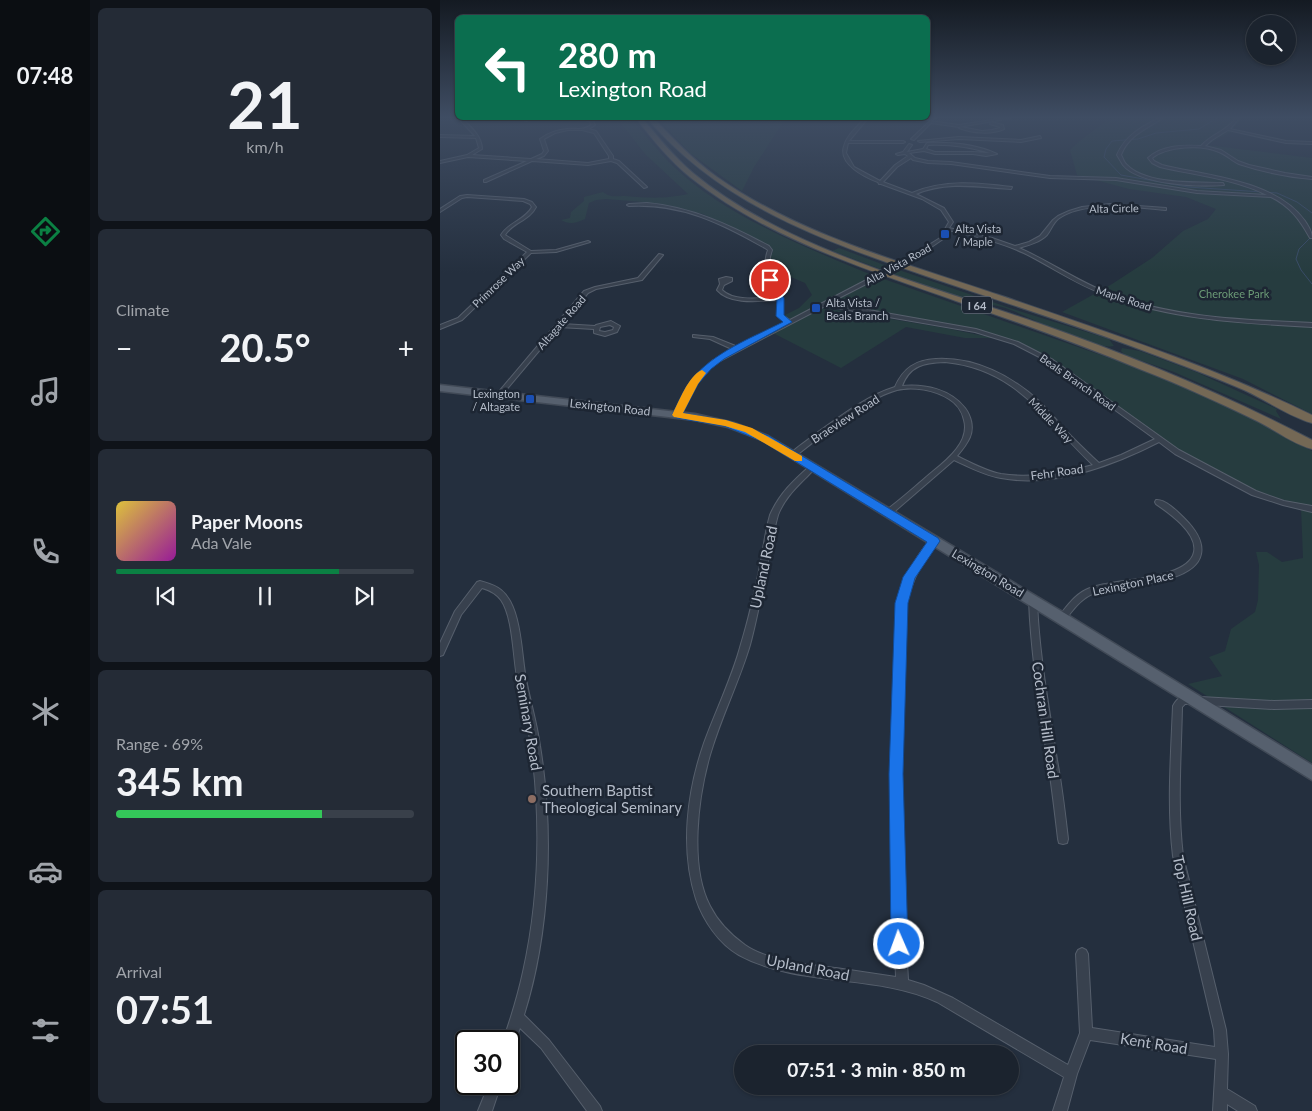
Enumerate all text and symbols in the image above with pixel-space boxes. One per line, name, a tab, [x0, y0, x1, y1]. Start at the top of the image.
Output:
map controls	[1246, 15, 1296, 65]
button: search	[1246, 15, 1296, 65]
text: 280 m	[558, 33, 657, 75]
icon: left	[475, 35, 540, 100]
text: 07:48	[17, 62, 73, 89]
text: 21	[227, 65, 303, 143]
text: Lexington Road	[558, 75, 707, 102]
text: km/h	[246, 137, 284, 156]
street label: Alta Circle	[1089, 201, 1139, 215]
icon: directions	[28, 214, 63, 249]
place label: Alta Vista / Maple	[955, 222, 1001, 248]
marker: Alta Vista / Maple	[939, 228, 951, 240]
street label: Alta Vista Road	[863, 241, 933, 287]
street label: Primrose Way	[469, 254, 527, 310]
pin	[749, 259, 791, 301]
icon: arrive	[756, 266, 784, 294]
street label: Maple Road	[1095, 283, 1153, 313]
park label: Cherokee Park	[1199, 287, 1270, 300]
street label: Altagate Road	[534, 292, 588, 352]
place label: Alta Vista / Beals Branch	[826, 296, 888, 322]
road number: I 64	[962, 296, 992, 314]
text: Climate	[116, 300, 169, 319]
marker: Alta Vista / Beals Branch	[810, 302, 822, 314]
text: 20.5°	[220, 324, 310, 370]
text: −	[116, 331, 132, 365]
text: +	[398, 331, 414, 365]
street label: Beals Branch Road	[1038, 351, 1118, 413]
icon: music	[28, 374, 63, 409]
place label: Lexington / Altagate	[472, 387, 520, 413]
street label: Braeview Road	[808, 391, 882, 447]
marker: Lexington / Altagate	[524, 393, 536, 405]
street label: Lexington Road	[569, 395, 651, 419]
street label: Middle Way	[1026, 395, 1076, 446]
street label: Fehr Road	[1030, 461, 1084, 483]
text: Paper Moons	[191, 510, 303, 533]
street label: Upland Road	[745, 524, 781, 610]
text: Ada Vale	[191, 533, 252, 552]
icon: phone	[28, 534, 63, 569]
street label: Lexington Road	[949, 546, 1027, 600]
street label: Lexington Place	[1091, 567, 1175, 599]
icon: previous	[152, 582, 180, 610]
icon: pause	[251, 582, 279, 610]
icon: next	[350, 582, 378, 610]
street label: Cochran Hill Road	[1029, 660, 1063, 780]
street label: Seminary Road	[512, 672, 546, 772]
icon: climate	[28, 694, 63, 729]
text: Range · 69%	[116, 734, 203, 753]
text: 345 km	[116, 758, 244, 804]
place label: Southern Baptist Theological Seminary	[542, 781, 682, 816]
marker: Southern Baptist Theological Seminary	[526, 793, 538, 805]
icon: car	[28, 854, 63, 889]
street label: Top Hill Road	[1169, 854, 1207, 942]
position arrow	[872, 917, 924, 969]
street label: Upland Road	[765, 950, 851, 984]
text: Arrival	[116, 962, 162, 981]
text: 07:51	[116, 986, 214, 1032]
icon: filters	[28, 1013, 63, 1048]
street label: Kent Road	[1119, 1029, 1189, 1057]
speed limit sign: 30	[455, 1030, 520, 1095]
text: 07:51 · 3 min · 850 m	[787, 1058, 966, 1081]

